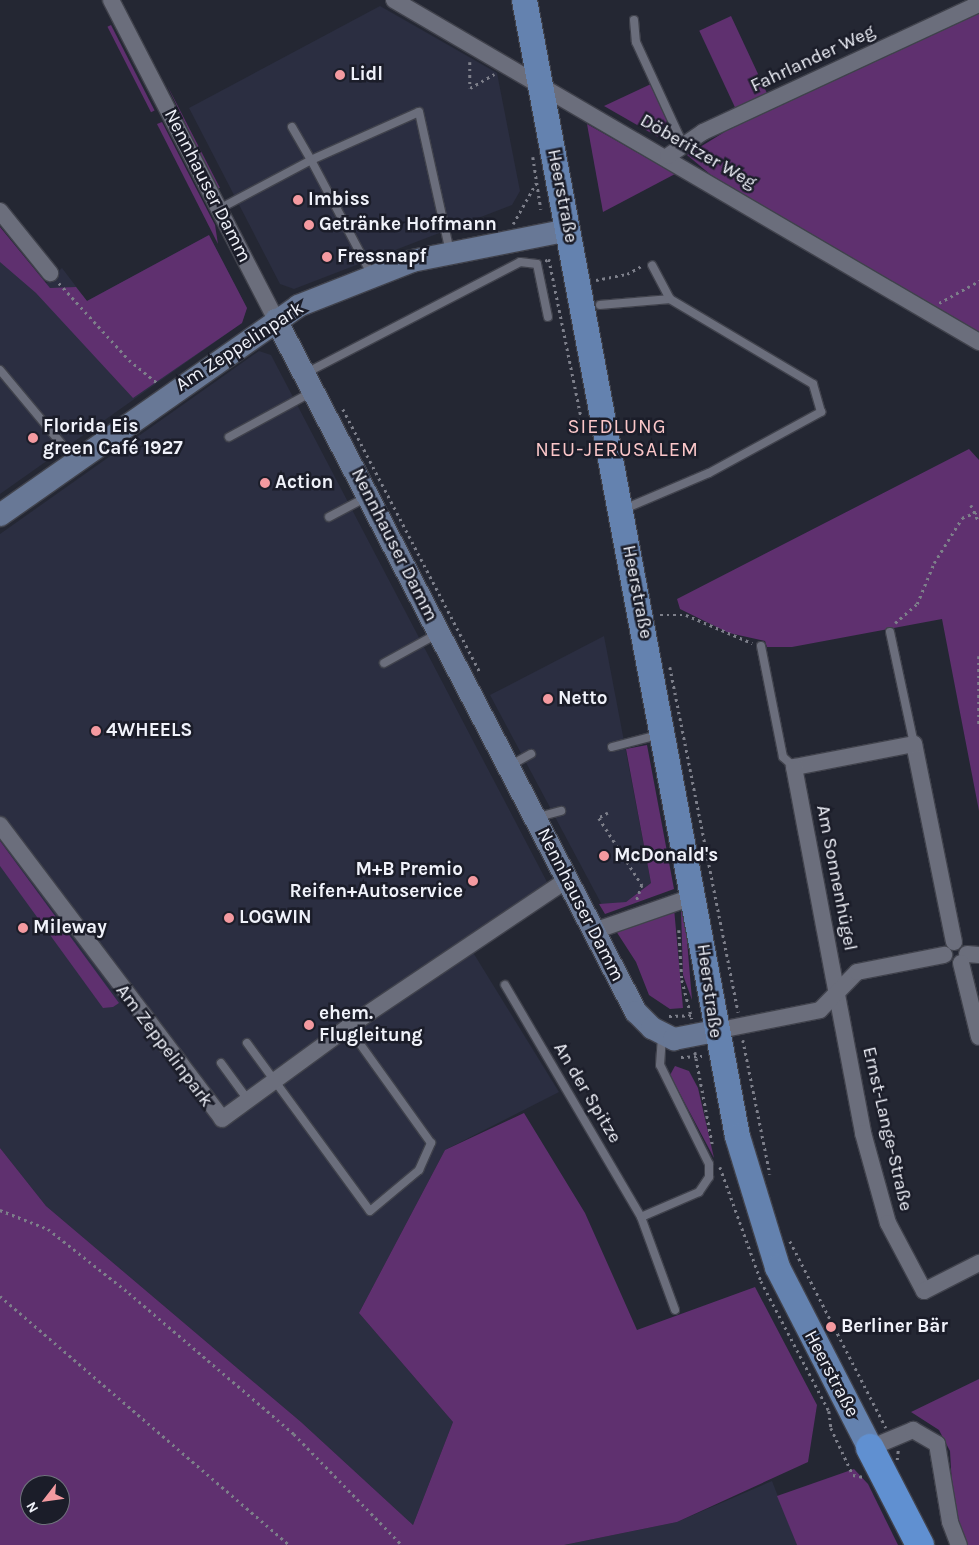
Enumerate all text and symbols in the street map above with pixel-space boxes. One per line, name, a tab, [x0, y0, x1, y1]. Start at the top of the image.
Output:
street label: Fahrlander Weg	[747, 20, 879, 98]
place label: Lidl	[350, 64, 383, 86]
marker: Lidl	[334, 69, 346, 81]
street label: Nennhauser Damm	[159, 106, 255, 266]
street label: Döberitzer Weg	[636, 109, 760, 195]
street label: Heerstraße	[542, 147, 582, 245]
place label: Imbiss	[308, 189, 370, 211]
marker: Imbiss	[292, 194, 304, 206]
place label: Getränke Hoffmann	[319, 214, 497, 236]
marker: Getränke Hoffmann	[303, 219, 315, 231]
place label: Fressnapf	[337, 246, 426, 268]
marker: Fressnapf	[321, 251, 333, 263]
street label: Am Zeppelinpark	[172, 297, 308, 397]
district label: SIEDLUNG NEU-JERUSALEM	[534, 415, 700, 462]
place label: Florida Eis green Café 1927	[43, 416, 183, 460]
marker: Florida Eis green Café 1927	[27, 432, 39, 444]
street label: Nennhauser Damm	[346, 465, 442, 625]
place label: Action	[275, 472, 333, 494]
marker: Action	[259, 477, 271, 489]
street label: Heerstraße	[617, 543, 657, 641]
place label: Netto	[558, 688, 607, 710]
marker: Netto	[542, 693, 554, 705]
place label: 4WHEELS	[106, 720, 192, 742]
marker: 4WHEELS	[90, 725, 102, 737]
street label: Am Sonnenhügel	[811, 803, 861, 953]
street label: Nennhauser Damm	[532, 825, 628, 985]
place label: McDonald's	[614, 845, 718, 867]
marker: McDonald's	[598, 850, 610, 862]
place label: M+B Premio Reifen+Autoservice	[290, 859, 463, 903]
marker: M+B Premio Reifen+Autoservice	[467, 875, 479, 887]
place label: LOGWIN	[239, 907, 312, 929]
marker: LOGWIN	[223, 912, 235, 924]
place label: Mileway	[33, 917, 107, 939]
marker: Mileway	[17, 922, 29, 934]
street label: Heerstraße	[691, 942, 727, 1040]
street label: Am Zeppelinpark	[110, 980, 218, 1112]
place label: ehem. Flugleitung	[319, 1003, 423, 1047]
marker: ehem. Flugleitung	[303, 1019, 315, 1031]
street label: An der Spitze	[548, 1039, 626, 1147]
street label: Ernst-Lange-Straße	[857, 1045, 917, 1213]
place label: Berliner Bär	[841, 1316, 948, 1338]
marker: Berliner Bär	[825, 1321, 837, 1333]
street label: Heerstraße	[799, 1327, 863, 1421]
north arrow	[20, 1475, 70, 1525]
text: N	[23, 1499, 42, 1516]

